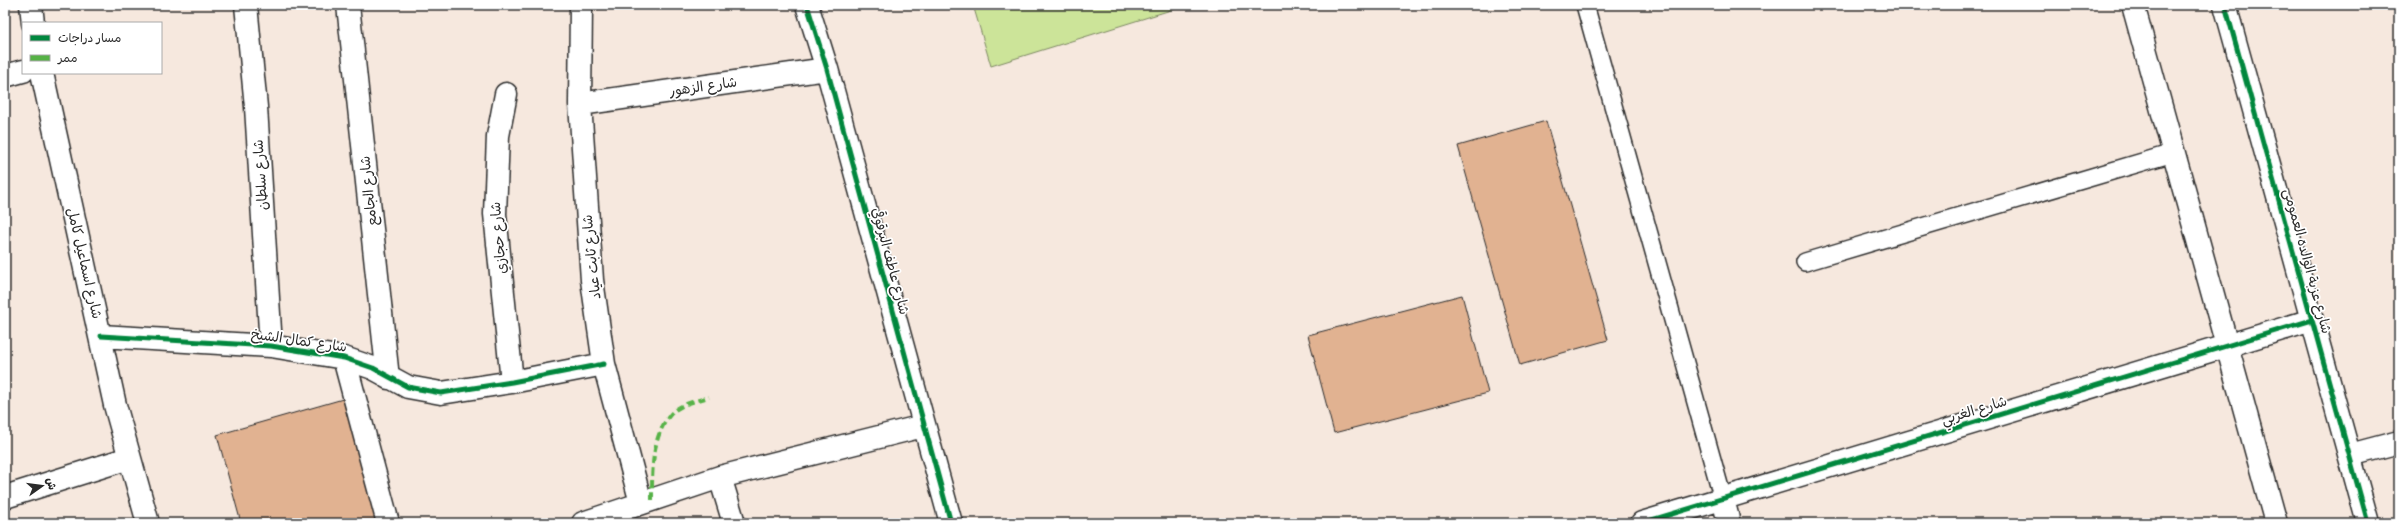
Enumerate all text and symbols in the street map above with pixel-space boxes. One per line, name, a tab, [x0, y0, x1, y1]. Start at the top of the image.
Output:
legend	[22, 22, 162, 74]
text: مسار دراجات	[58, 30, 121, 48]
text: ممر	[57, 50, 77, 68]
street label: شارع الزهور	[667, 72, 738, 103]
street label: شارع سلطان	[249, 139, 274, 211]
street label: شارع الجامع	[355, 155, 384, 227]
street label: شارع عزبة الوالده العمومى	[2277, 186, 2336, 336]
street label: شارع حجازي	[486, 201, 513, 275]
street label: شارع عاطف البرقوقي	[865, 205, 914, 317]
street label: شارع اسماعيل كامل	[61, 206, 107, 321]
street label: شارع ثابت عياد	[578, 214, 607, 300]
street label: شارع كمال الشيخ	[249, 324, 348, 359]
street label: شارع الغربي	[1939, 391, 2010, 432]
north arrow	[22, 466, 62, 506]
text: ش	[42, 476, 60, 492]

